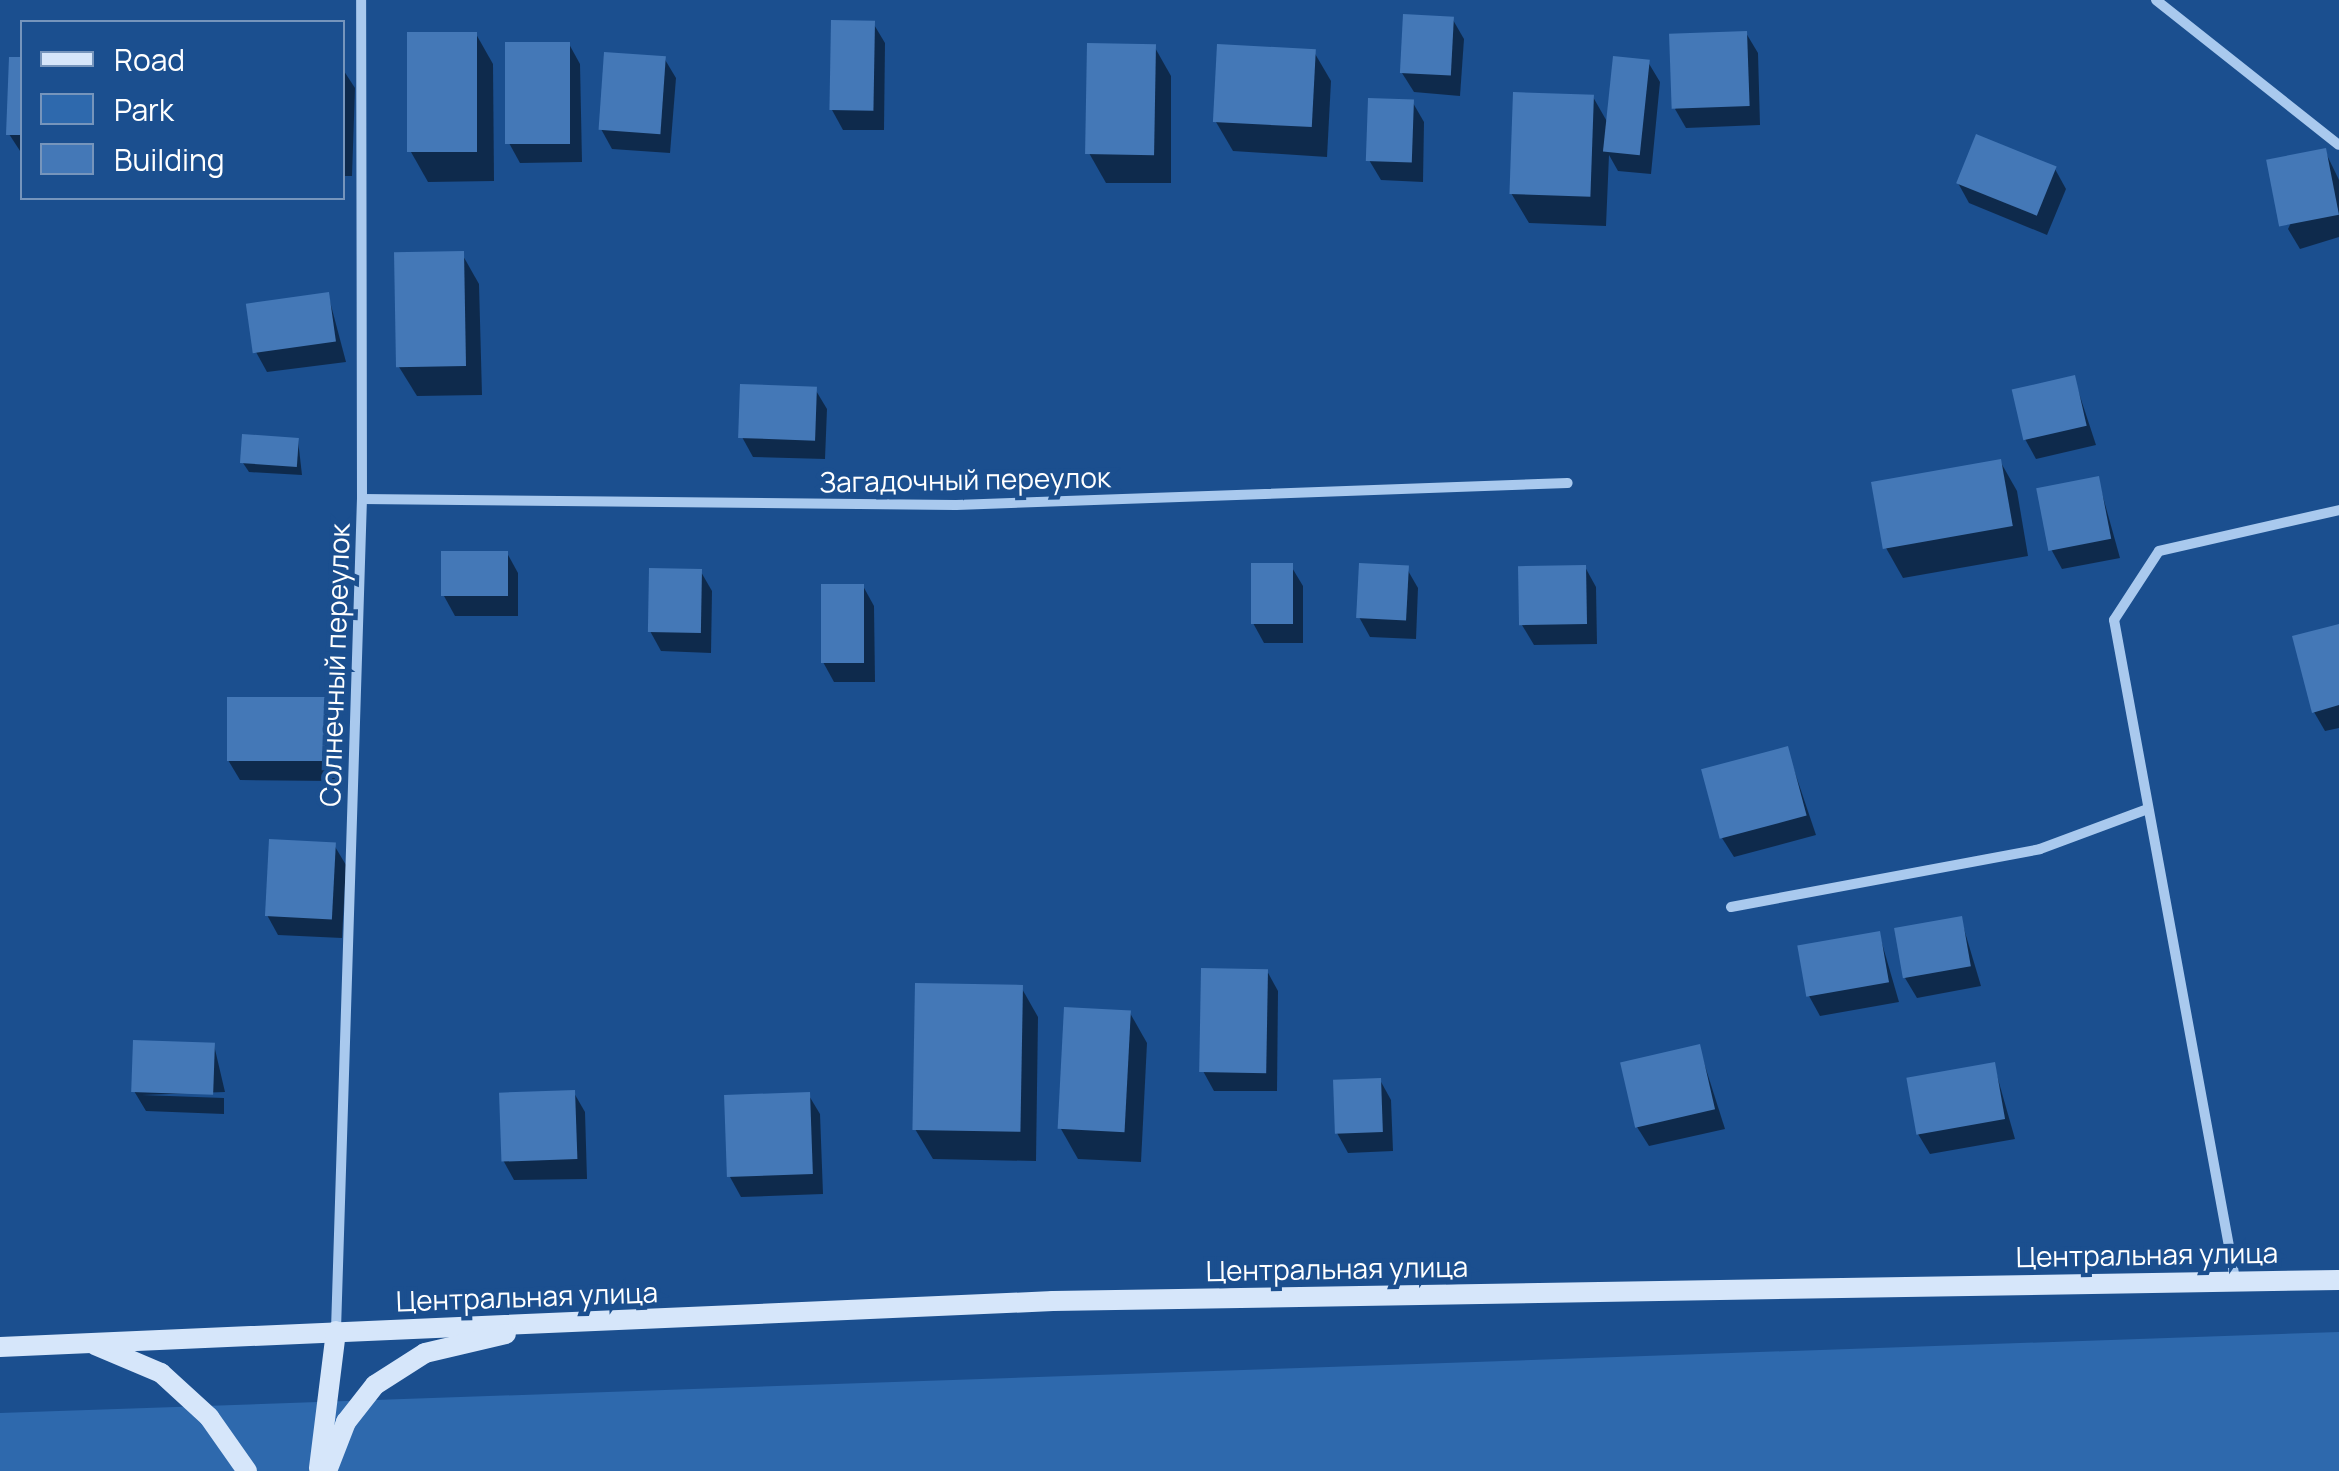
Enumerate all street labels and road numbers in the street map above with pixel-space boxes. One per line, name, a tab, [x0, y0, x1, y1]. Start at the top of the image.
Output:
street label: Загадочный переулок	[819, 460, 1111, 498]
street label: Солнечный переулок	[312, 523, 356, 807]
street label: Центральная улица	[2016, 1235, 2278, 1273]
street label: Центральная улица	[1206, 1249, 1468, 1287]
street label: Центральная улица	[395, 1275, 659, 1317]

